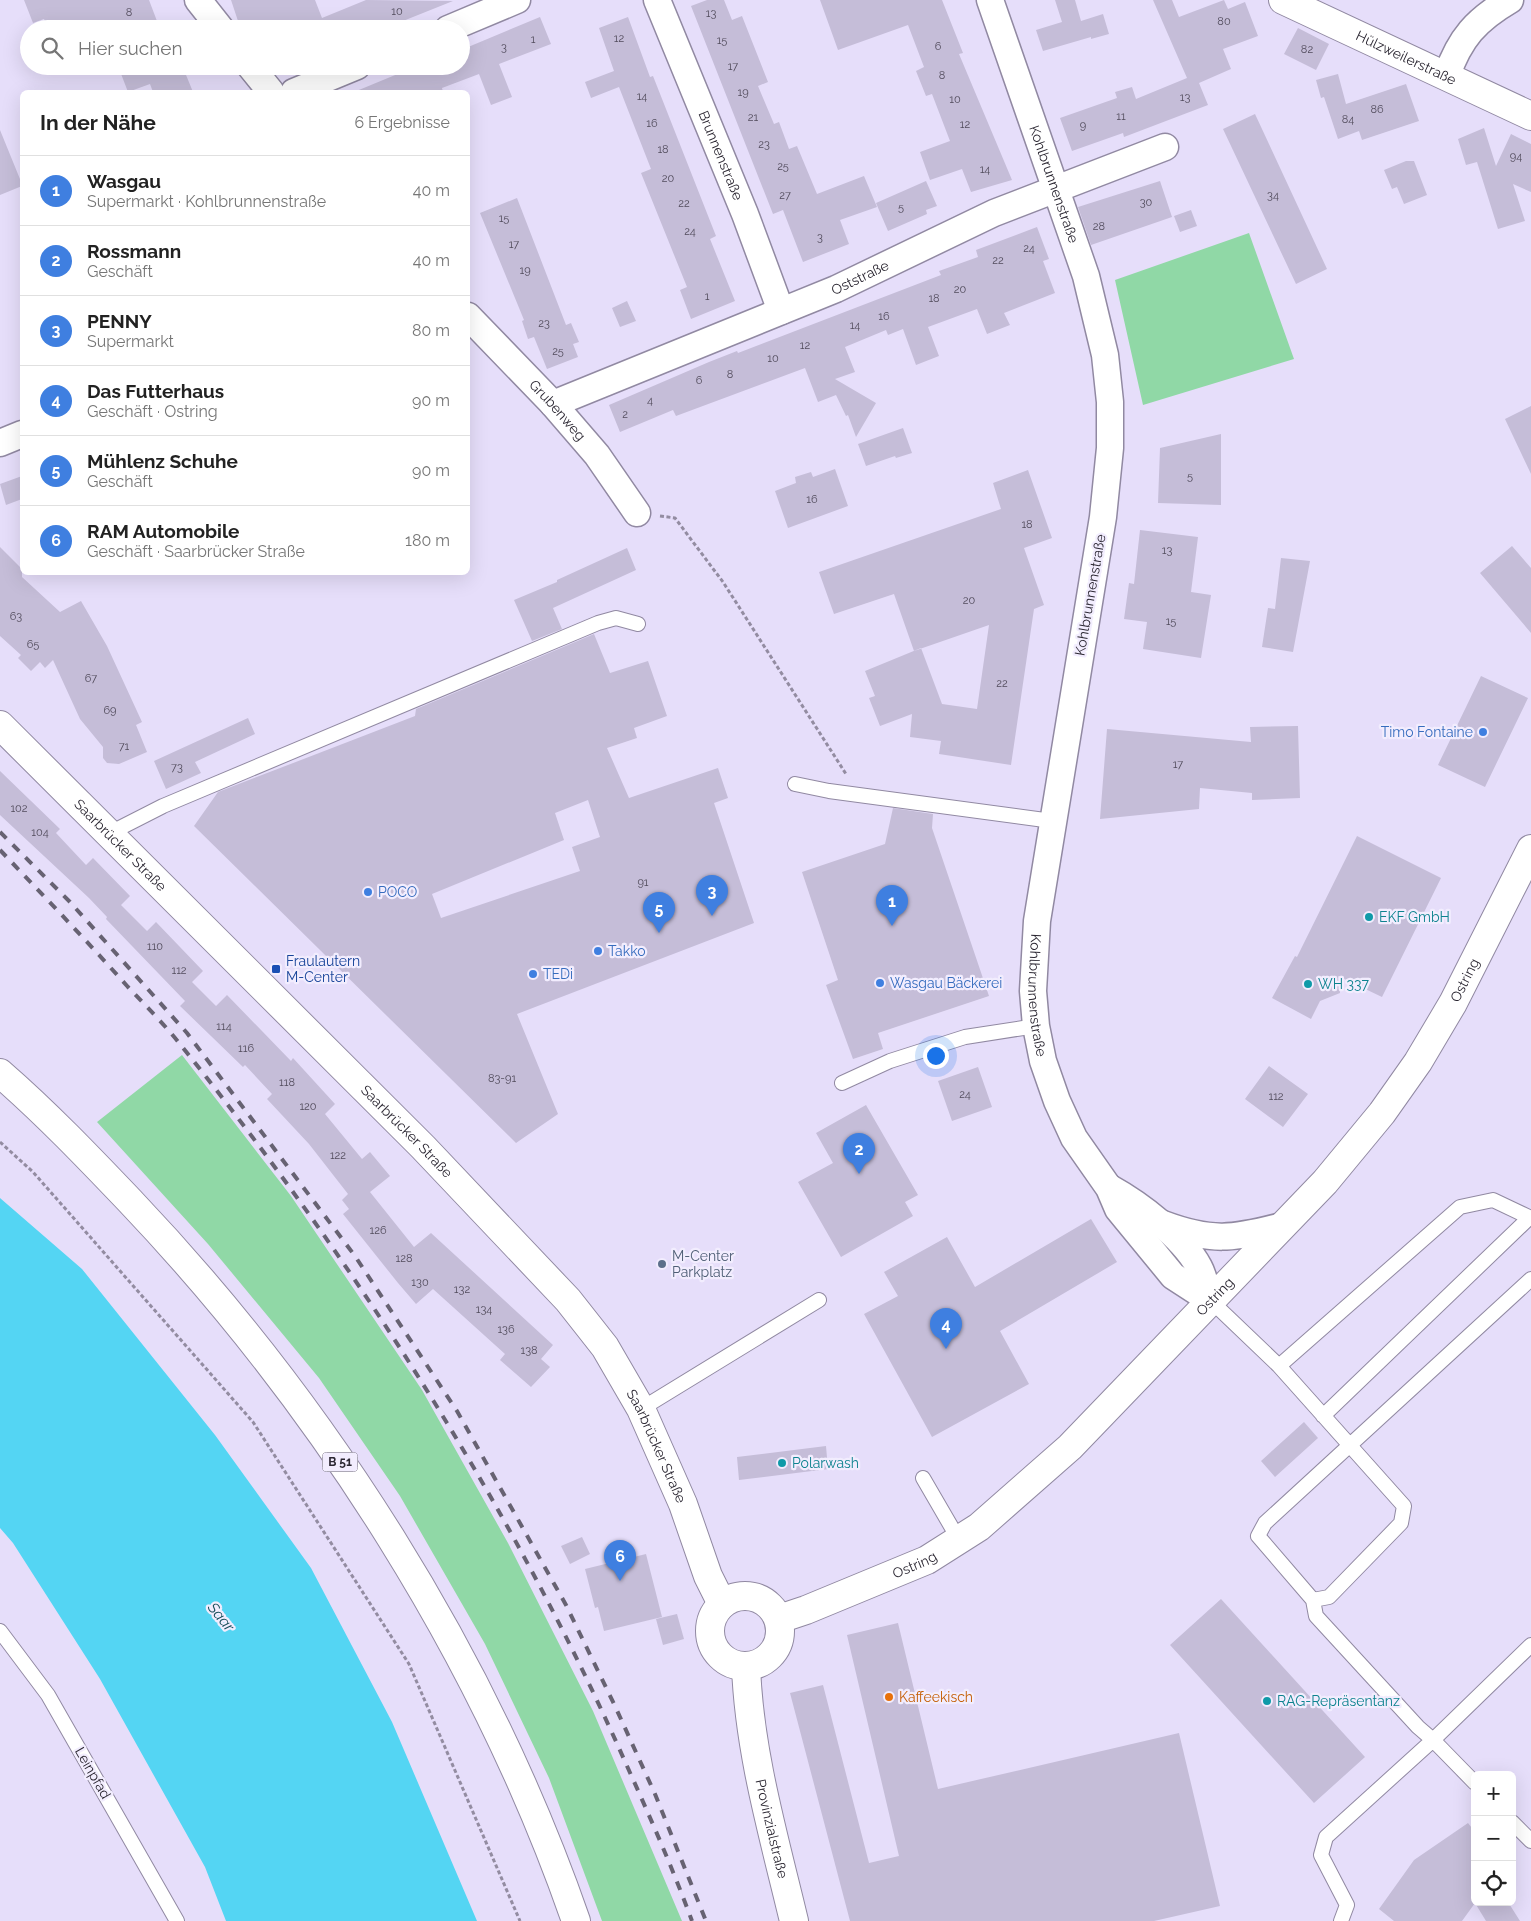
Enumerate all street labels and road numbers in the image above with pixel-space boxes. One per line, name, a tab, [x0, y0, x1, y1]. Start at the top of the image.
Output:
street label: Hülzweilerstraße	[1354, 27, 1459, 88]
street label: Brunnenstraße	[695, 108, 746, 202]
street label: Kohlbrunnenstraße	[1026, 123, 1082, 245]
street label: Oststraße	[829, 257, 891, 298]
street label: Grubenweg	[526, 377, 589, 444]
street label: Kohlbrunnenstraße	[1071, 533, 1109, 657]
street label: Saarbrücker Straße	[71, 796, 170, 894]
street label: Kohlbrunnenstraße	[1025, 933, 1050, 1058]
street label: Ostring	[1447, 956, 1482, 1005]
street label: Saarbrücker Straße	[358, 1082, 456, 1181]
street label: Ostring	[1193, 1274, 1237, 1319]
street label: Saarbrücker Straße	[623, 1386, 689, 1505]
road number: B 51	[322, 1452, 358, 1471]
street label: Ostring	[890, 1548, 940, 1581]
street label: Leinpfad	[72, 1744, 114, 1802]
street label: Provinzialstraße	[753, 1778, 791, 1880]

